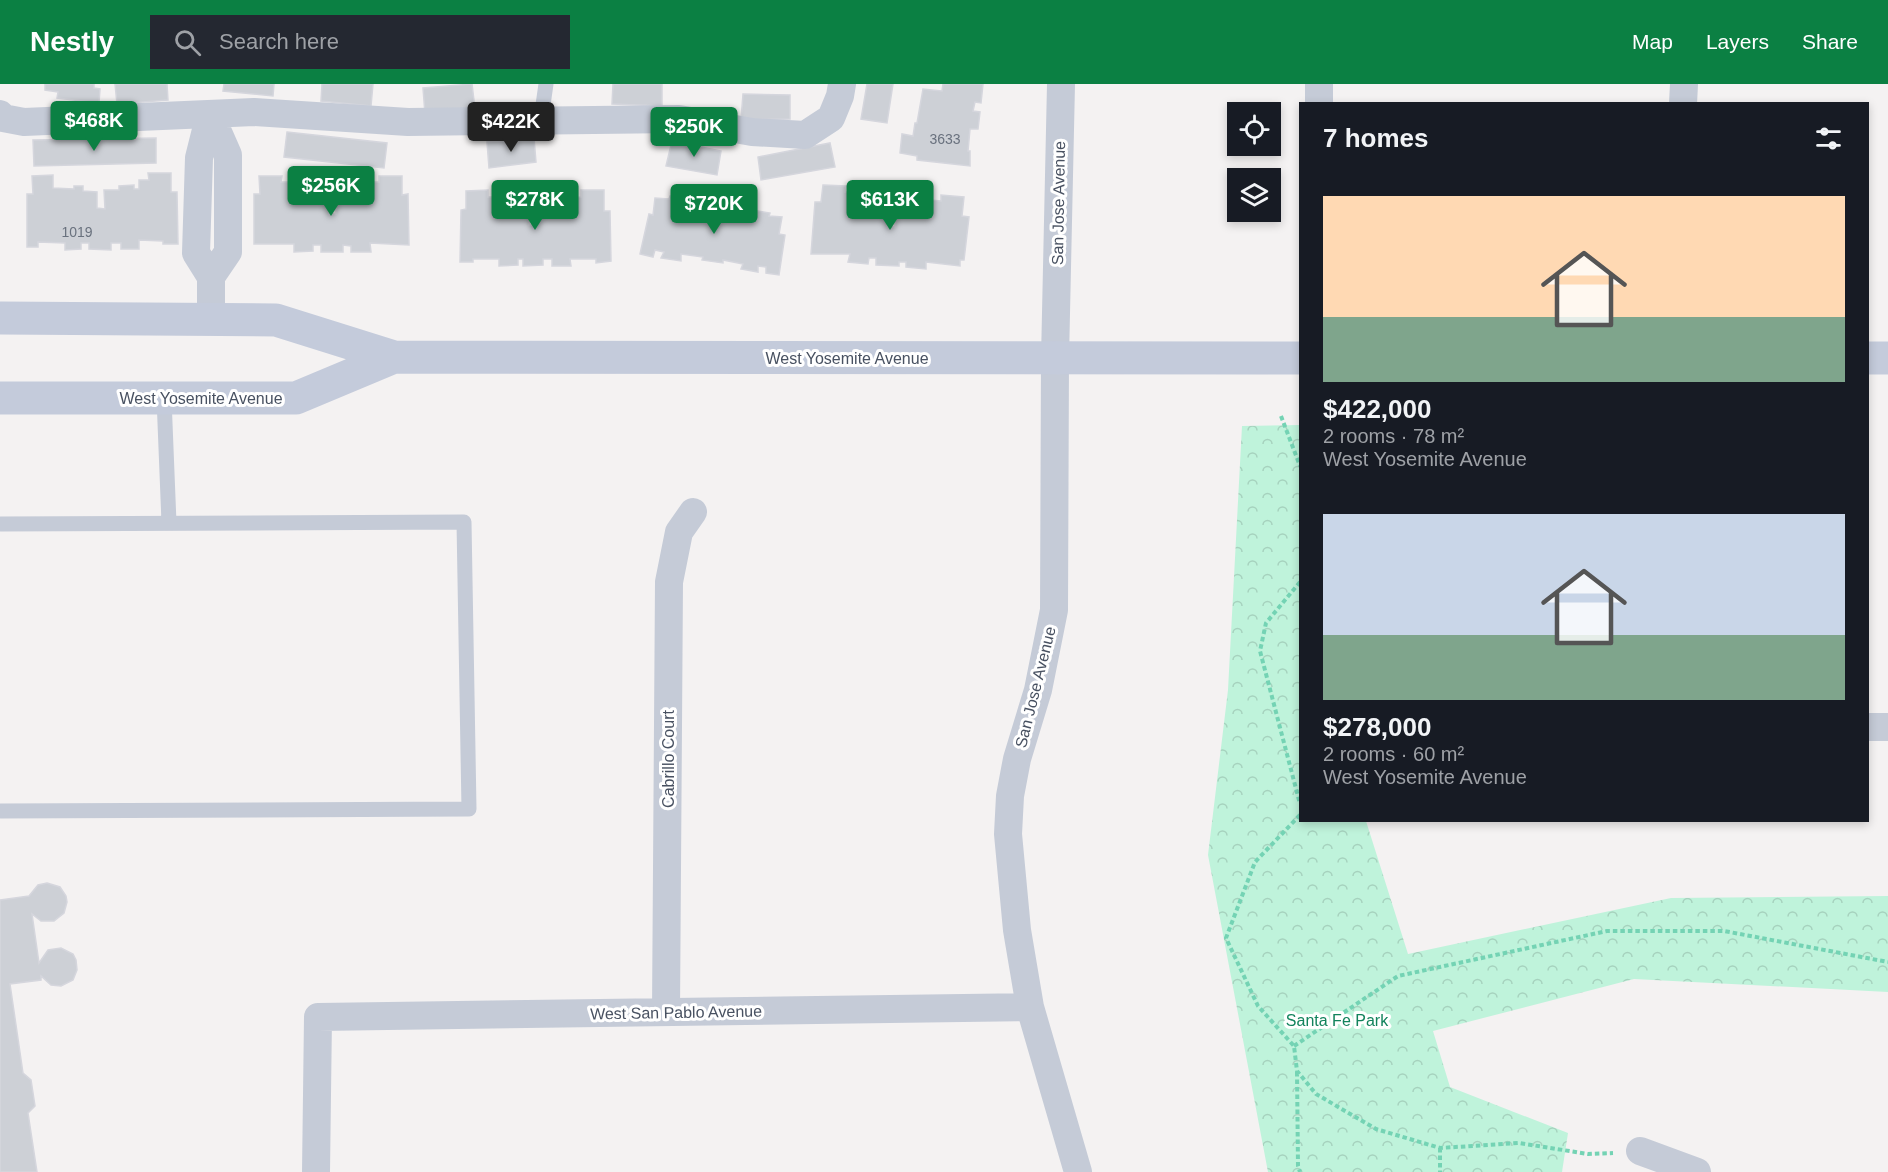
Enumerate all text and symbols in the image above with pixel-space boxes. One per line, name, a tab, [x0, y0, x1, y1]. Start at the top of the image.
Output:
search box	[150, 15, 570, 69]
text: Nestly	[30, 26, 114, 57]
icon: search	[171, 26, 204, 59]
text: Search here	[219, 29, 339, 54]
text: Map	[1632, 30, 1673, 53]
text: Layers	[1706, 30, 1769, 53]
text: Share	[1802, 30, 1858, 53]
pin: $468K	[52, 101, 136, 152]
pin: $422K	[469, 102, 553, 153]
map controls	[1227, 102, 1281, 222]
button: locate	[1227, 102, 1281, 156]
pin: $250K	[652, 107, 736, 158]
text: $468K	[65, 109, 123, 131]
text: $422K	[482, 110, 540, 132]
text: $250K	[665, 115, 723, 137]
icon: filters	[1812, 122, 1845, 155]
text: 7 homes	[1323, 123, 1429, 153]
house number: 3633	[929, 131, 961, 147]
street label: San Jose Avenue	[1049, 141, 1068, 265]
pin: $256K	[289, 166, 373, 217]
button: layers	[1227, 168, 1281, 222]
text: $256K	[302, 174, 360, 196]
pin: $278K	[493, 180, 577, 231]
pin: $613K	[848, 180, 932, 231]
pin: $720K	[672, 184, 756, 235]
text: $278K	[506, 188, 564, 210]
text: $613K	[861, 188, 919, 210]
text: $720K	[685, 192, 743, 214]
house number: 1019	[61, 224, 93, 240]
icon: home	[1530, 235, 1638, 343]
street label: West Yosemite Avenue	[765, 350, 929, 367]
street label: West Yosemite Avenue	[119, 390, 283, 407]
text: $422,000	[1323, 394, 1431, 424]
text: 2 rooms · 78 m²	[1323, 425, 1464, 447]
text: West Yosemite Avenue	[1323, 448, 1527, 470]
icon: home	[1530, 553, 1638, 661]
street label: San Jose Avenue	[1012, 625, 1059, 749]
street label: Cabrillo Court	[660, 710, 677, 808]
text: $278,000	[1323, 712, 1431, 742]
text: 2 rooms · 60 m²	[1323, 743, 1464, 765]
text: West Yosemite Avenue	[1323, 766, 1527, 788]
street label: West San Pablo Avenue	[590, 1002, 762, 1022]
park label: Santa Fe Park	[1286, 1012, 1389, 1029]

